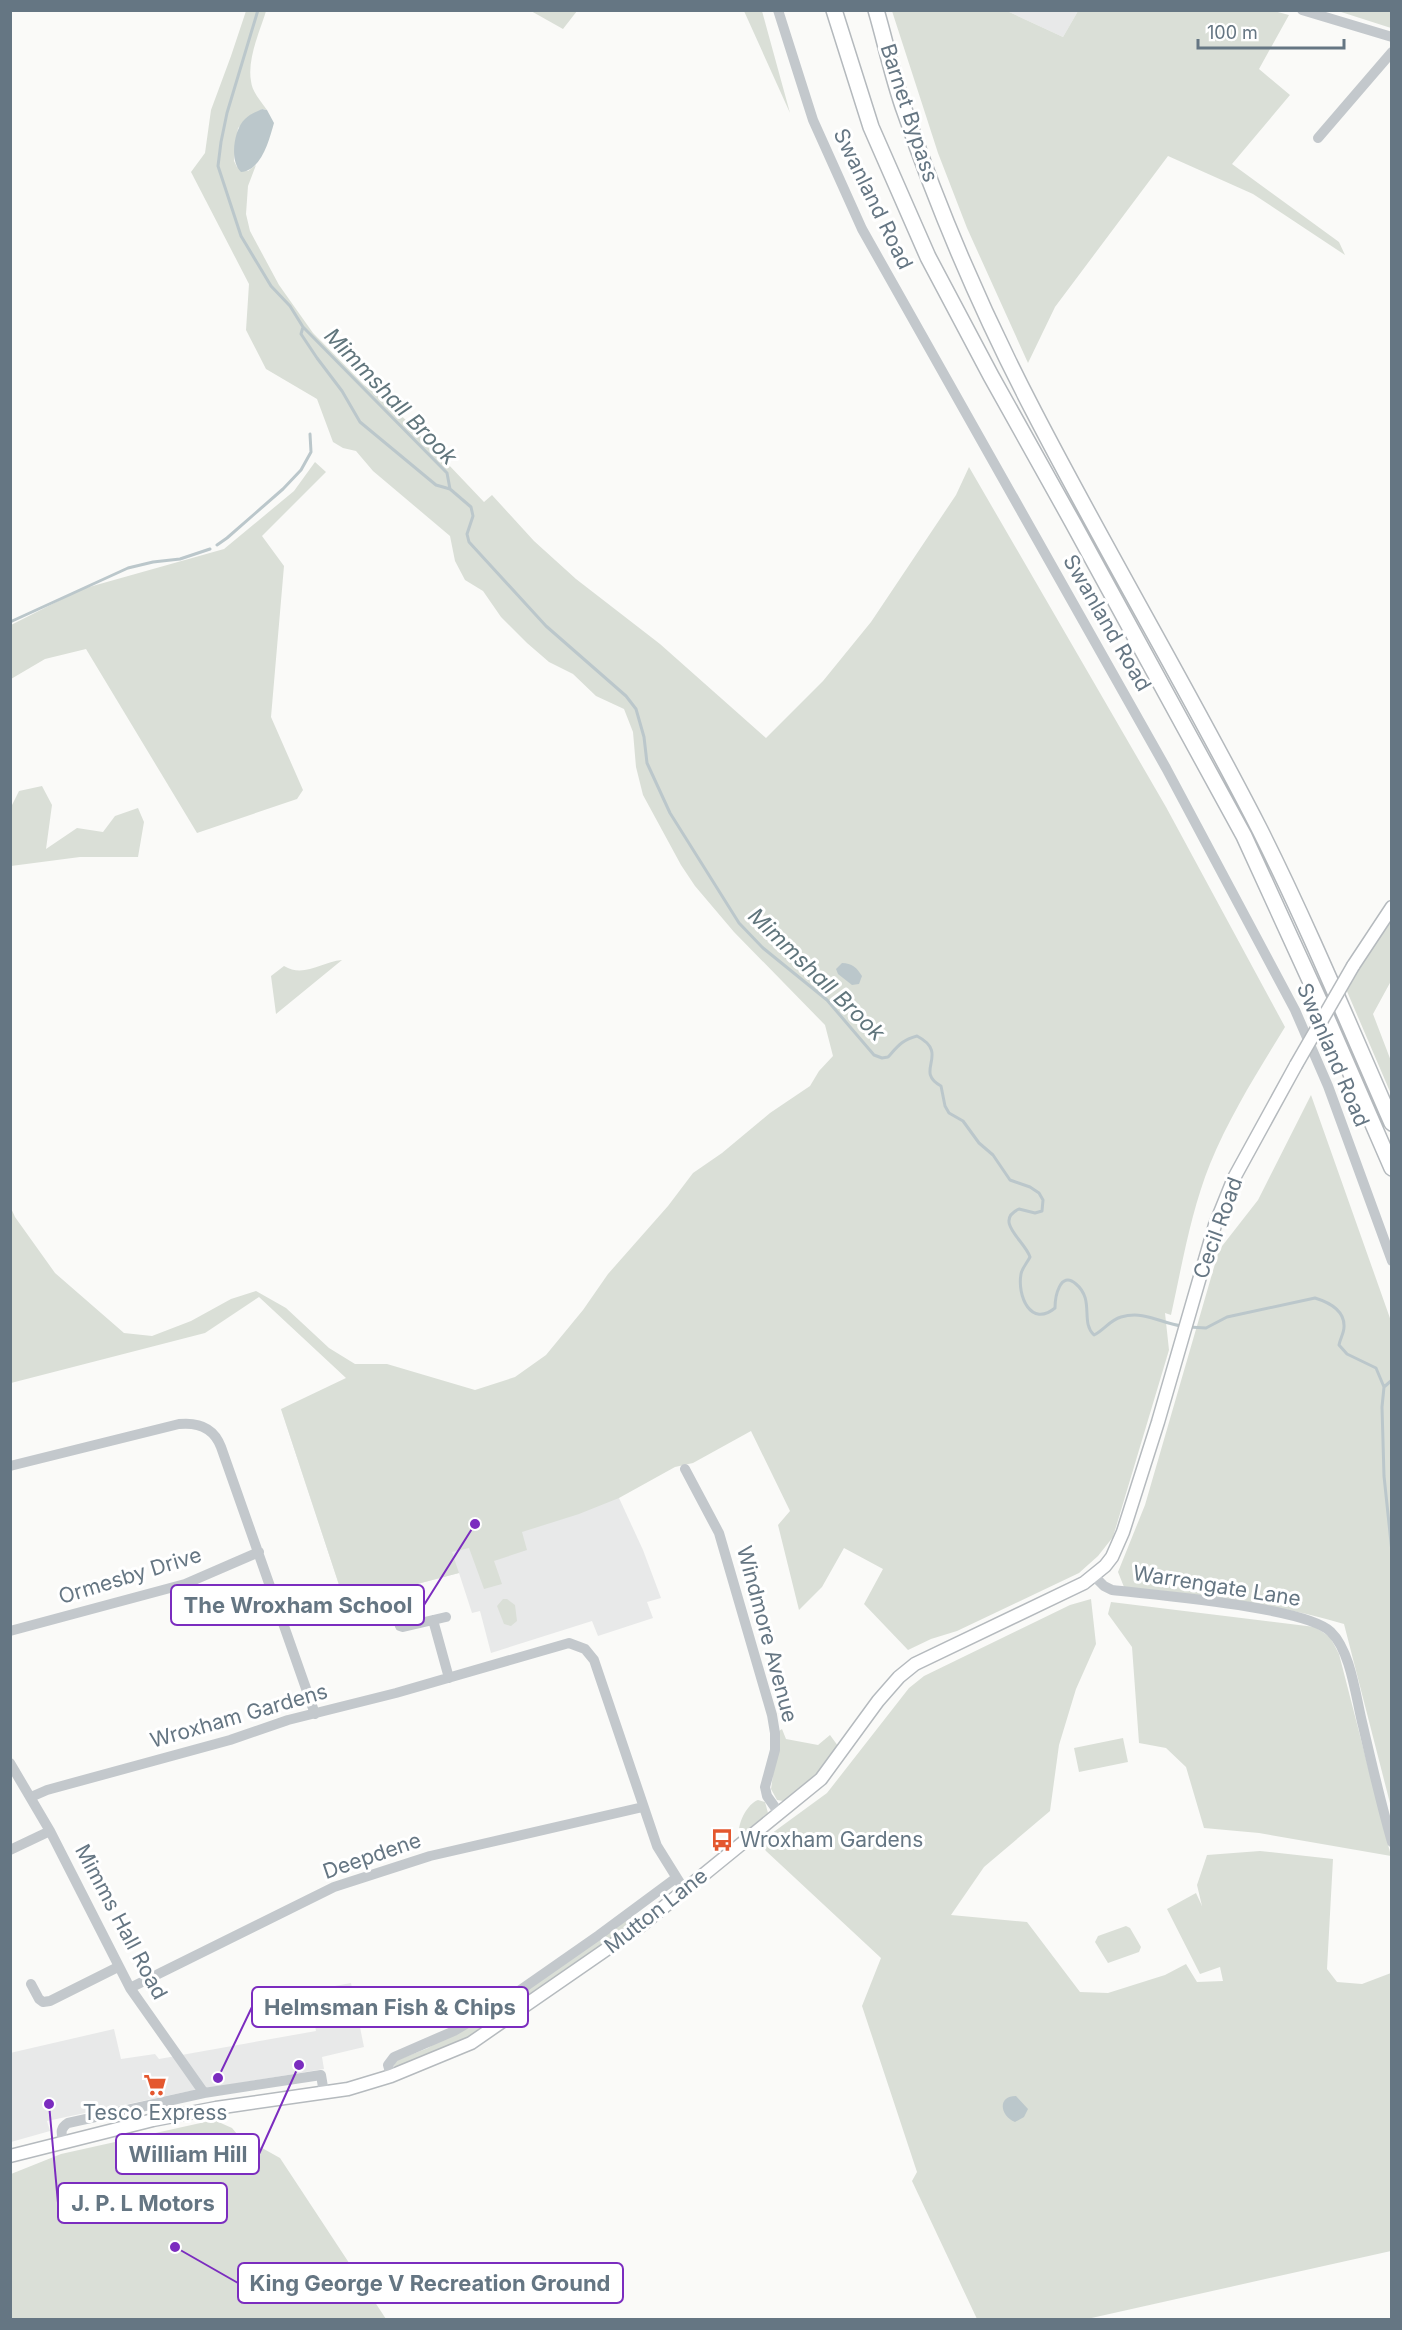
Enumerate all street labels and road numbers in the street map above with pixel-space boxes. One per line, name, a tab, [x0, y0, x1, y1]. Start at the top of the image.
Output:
street label: Barnet Bypass	[875, 41, 944, 185]
street label: Swanland Road	[829, 124, 918, 273]
street label: Swanland Road	[1058, 550, 1157, 695]
street label: Swanland Road	[1292, 979, 1375, 1130]
street label: Cecil Road	[1188, 1174, 1247, 1282]
street label: Ormesby Drive	[55, 1542, 204, 1609]
street label: Windmore Avenue	[732, 1543, 803, 1725]
street label: Warrengate Lane	[1131, 1560, 1303, 1611]
street label: Wroxham Gardens	[147, 1678, 330, 1753]
street label: Deepdene	[319, 1827, 424, 1884]
street label: Mimms Hall Road	[70, 1840, 173, 2004]
street label: Mutton Lane	[599, 1863, 712, 1959]

